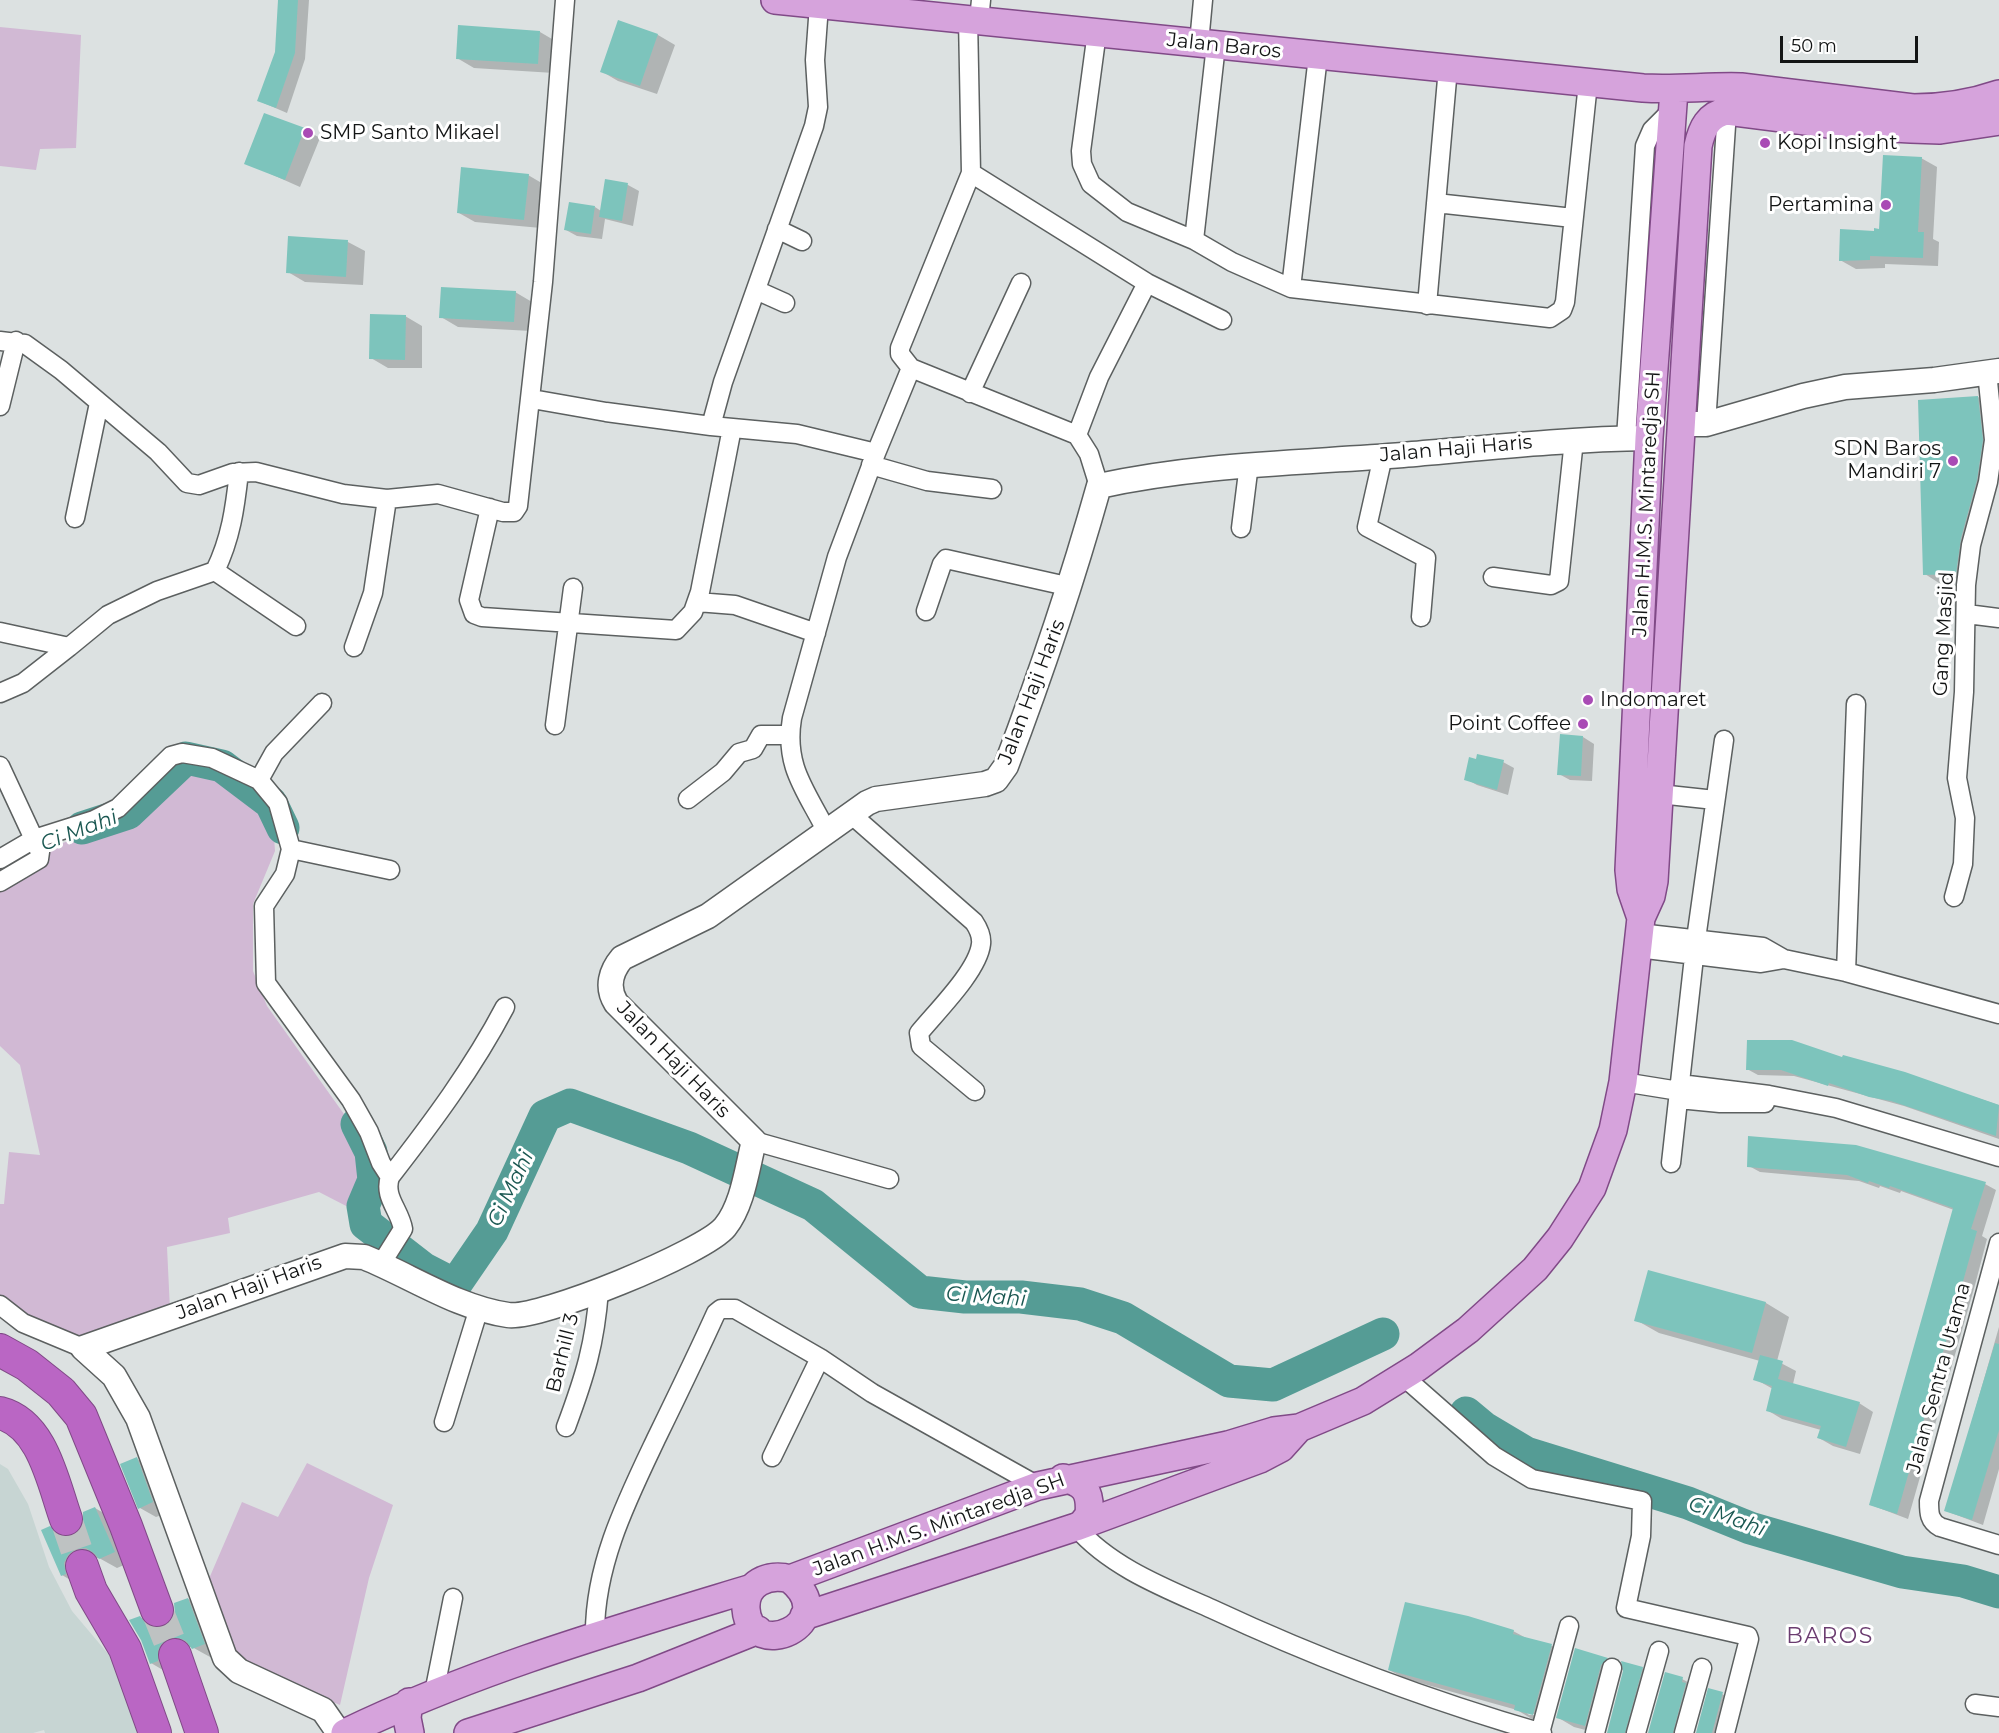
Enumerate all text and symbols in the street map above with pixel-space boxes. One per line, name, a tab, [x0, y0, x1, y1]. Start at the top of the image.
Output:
scale bar	[1783, 24, 1921, 62]
street label: Jalan Baros	[1166, 28, 1282, 64]
text: 50 m	[1791, 35, 1837, 57]
place label: SMP Santo Mikael	[320, 121, 500, 145]
marker: SMP Santo Mikael	[301, 126, 315, 140]
place label: Kopi Insight	[1777, 131, 1898, 155]
marker: Kopi Insight	[1758, 136, 1772, 150]
place label: Pertamina	[1768, 193, 1874, 217]
marker: Pertamina	[1879, 198, 1893, 212]
street label: Jalan H.M.S. Mintaredja SH	[1628, 371, 1666, 637]
street label: Jalan Haji Haris	[1379, 430, 1533, 468]
place label: SDN Baros Mandiri 7	[1834, 437, 1941, 484]
marker: SDN Baros Mandiri 7	[1946, 454, 1960, 468]
street label: Gang Masjid	[1929, 571, 1959, 697]
street label: Jalan Haji Haris	[993, 616, 1071, 768]
place label: Indomaret	[1600, 688, 1707, 712]
marker: Indomaret	[1581, 693, 1595, 707]
place label: Point Coffee	[1448, 712, 1571, 736]
marker: Point Coffee	[1576, 717, 1590, 731]
water label: Ci Mahi	[37, 805, 121, 857]
street label: Jalan Haji Haris	[611, 997, 735, 1123]
water label: Ci Mahi	[483, 1147, 539, 1231]
street label: Jalan Haji Haris	[173, 1251, 325, 1325]
street label: Jalan Sentra Utama	[1902, 1280, 1976, 1476]
water label: Ci Mahi	[945, 1282, 1027, 1312]
street label: Barhill 3	[542, 1311, 584, 1395]
street label: Jalan H.M.S. Mintaredja SH	[810, 1468, 1068, 1582]
water label: Ci Mahi	[1685, 1491, 1769, 1543]
district label: BAROS	[1786, 1624, 1874, 1650]

